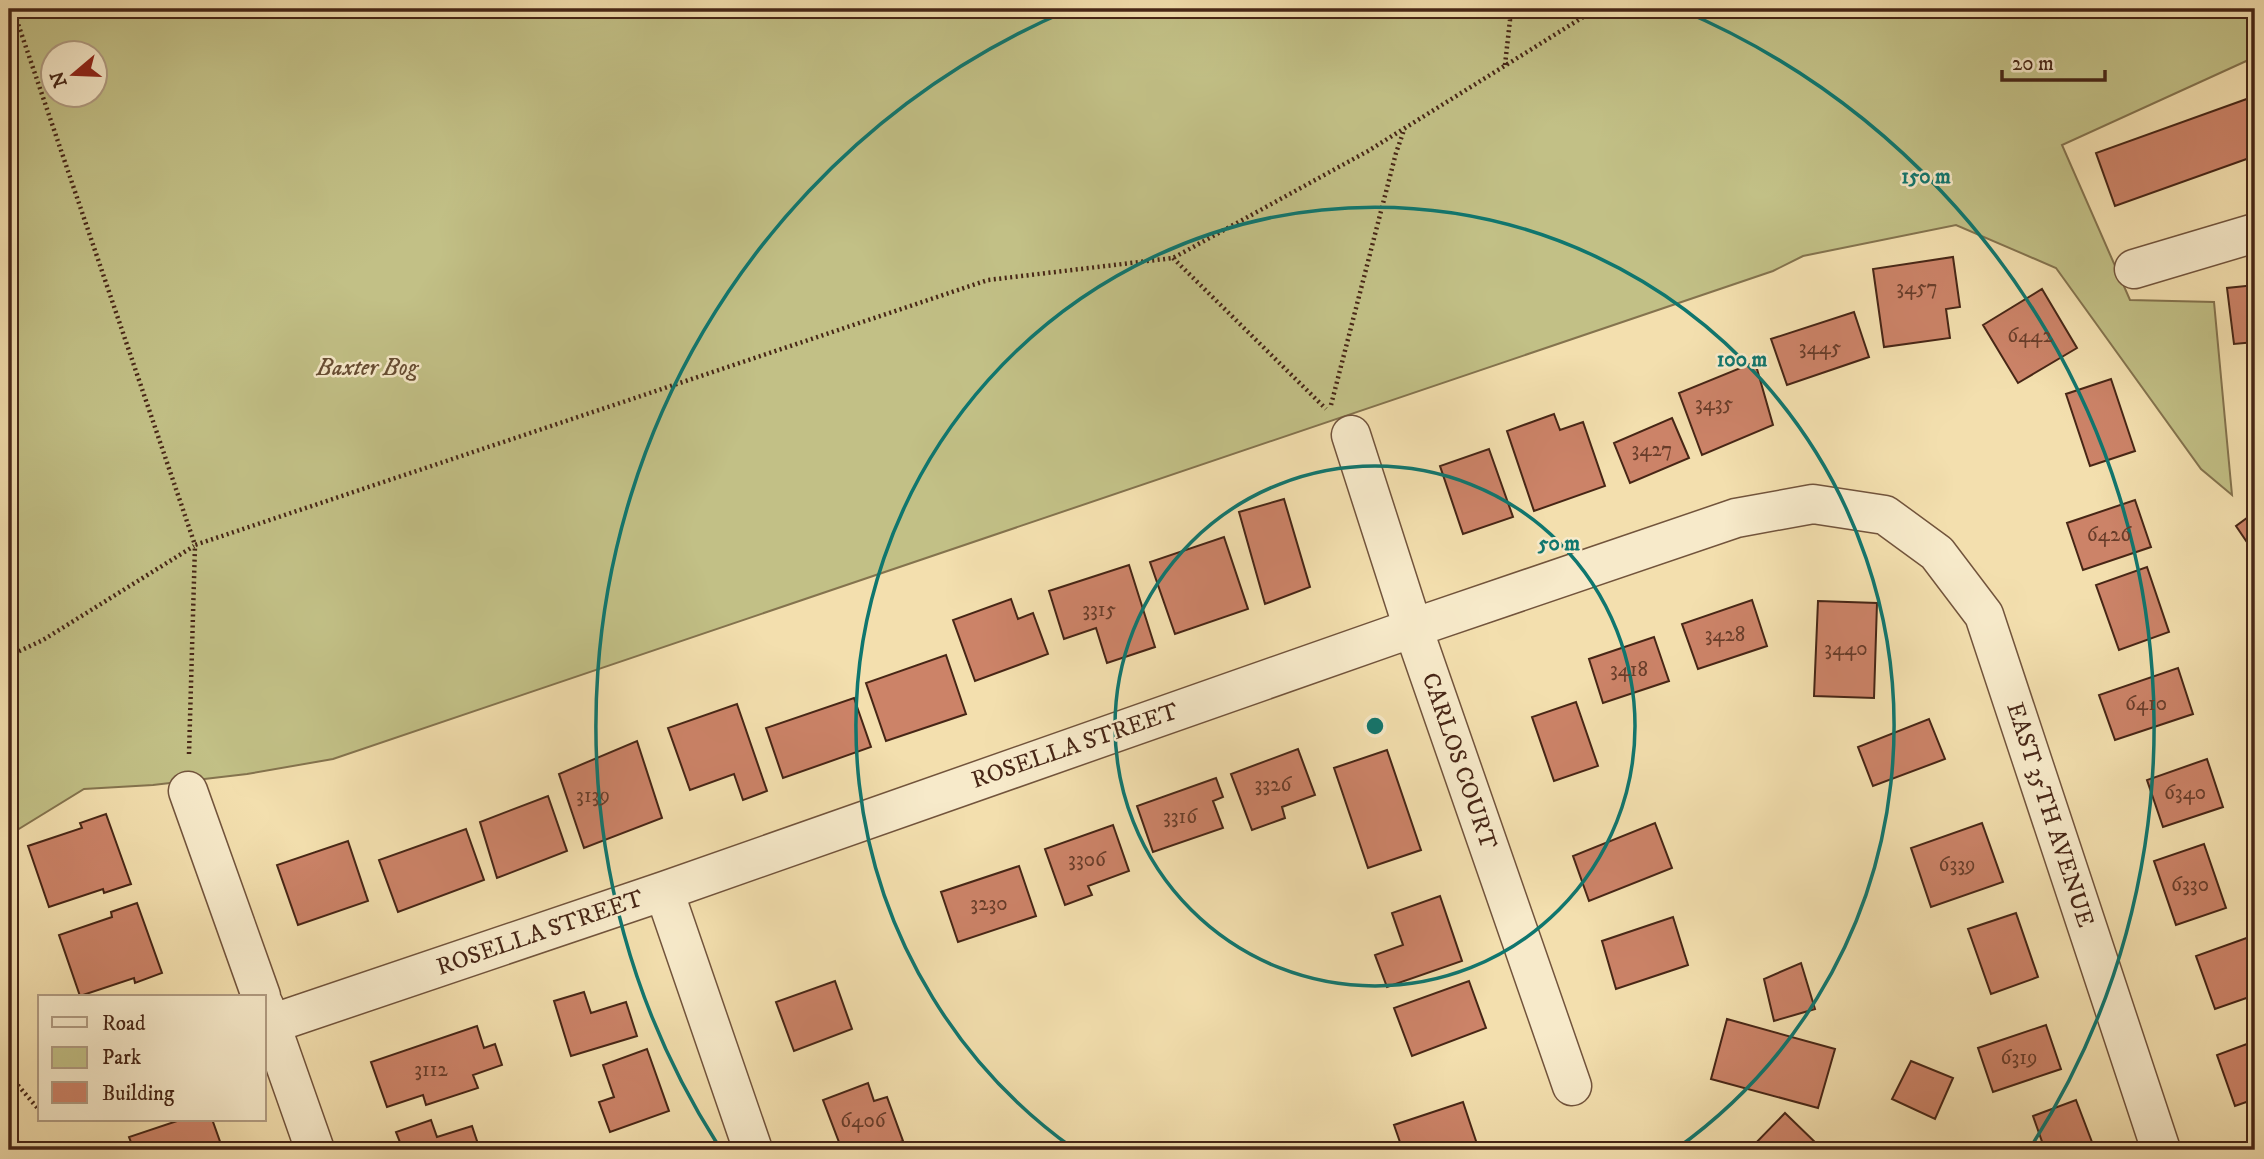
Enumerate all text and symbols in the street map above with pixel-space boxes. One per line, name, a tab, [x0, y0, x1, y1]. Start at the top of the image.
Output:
north arrow	[38, 38, 108, 108]
scale bar	[2002, 38, 2105, 82]
text: 20 m	[2012, 51, 2054, 77]
text: N	[46, 68, 73, 90]
text: 150 m	[1901, 164, 1951, 190]
house number: 3457	[1896, 275, 1938, 301]
house number: 6442	[2007, 323, 2053, 349]
house number: 3445	[1799, 335, 1841, 361]
text: 100 m	[1717, 347, 1767, 373]
park label: Baxter Bog	[315, 353, 420, 383]
house number: 3435	[1695, 391, 1733, 417]
house number: 3427	[1632, 437, 1672, 463]
house number: 6426	[2087, 522, 2132, 548]
text: 50 m	[1537, 531, 1580, 557]
house number: 3315	[1082, 597, 1116, 623]
house number: 3428	[1705, 622, 1745, 648]
house number: 3440	[1824, 636, 1868, 662]
house number: 3418	[1610, 657, 1648, 683]
street label: CARLOS COURT	[1415, 669, 1503, 853]
house number: 6410	[2125, 691, 2167, 717]
street label: ROSELLA STREET	[968, 697, 1182, 795]
street label: EAST 35TH AVENUE	[1999, 699, 2101, 931]
centre of rings	[1363, 714, 1387, 738]
house number: 3326	[1255, 772, 1293, 798]
house number: 6340	[2164, 780, 2206, 806]
house number: 3139	[576, 783, 610, 809]
house number: 3316	[1163, 804, 1198, 830]
house number: 3306	[1068, 847, 1107, 873]
house number: 6339	[1938, 852, 1976, 878]
house number: 6330	[2171, 872, 2209, 898]
street label: ROSELLA STREET	[433, 884, 647, 982]
house number: 3230	[970, 891, 1008, 917]
legend	[38, 995, 266, 1120]
text: Road	[102, 1011, 146, 1037]
text: Park	[102, 1045, 142, 1071]
house number: 6319	[2001, 1045, 2037, 1071]
house number: 3112	[414, 1057, 448, 1083]
text: Building	[102, 1081, 175, 1107]
house number: 6406	[840, 1108, 887, 1134]

